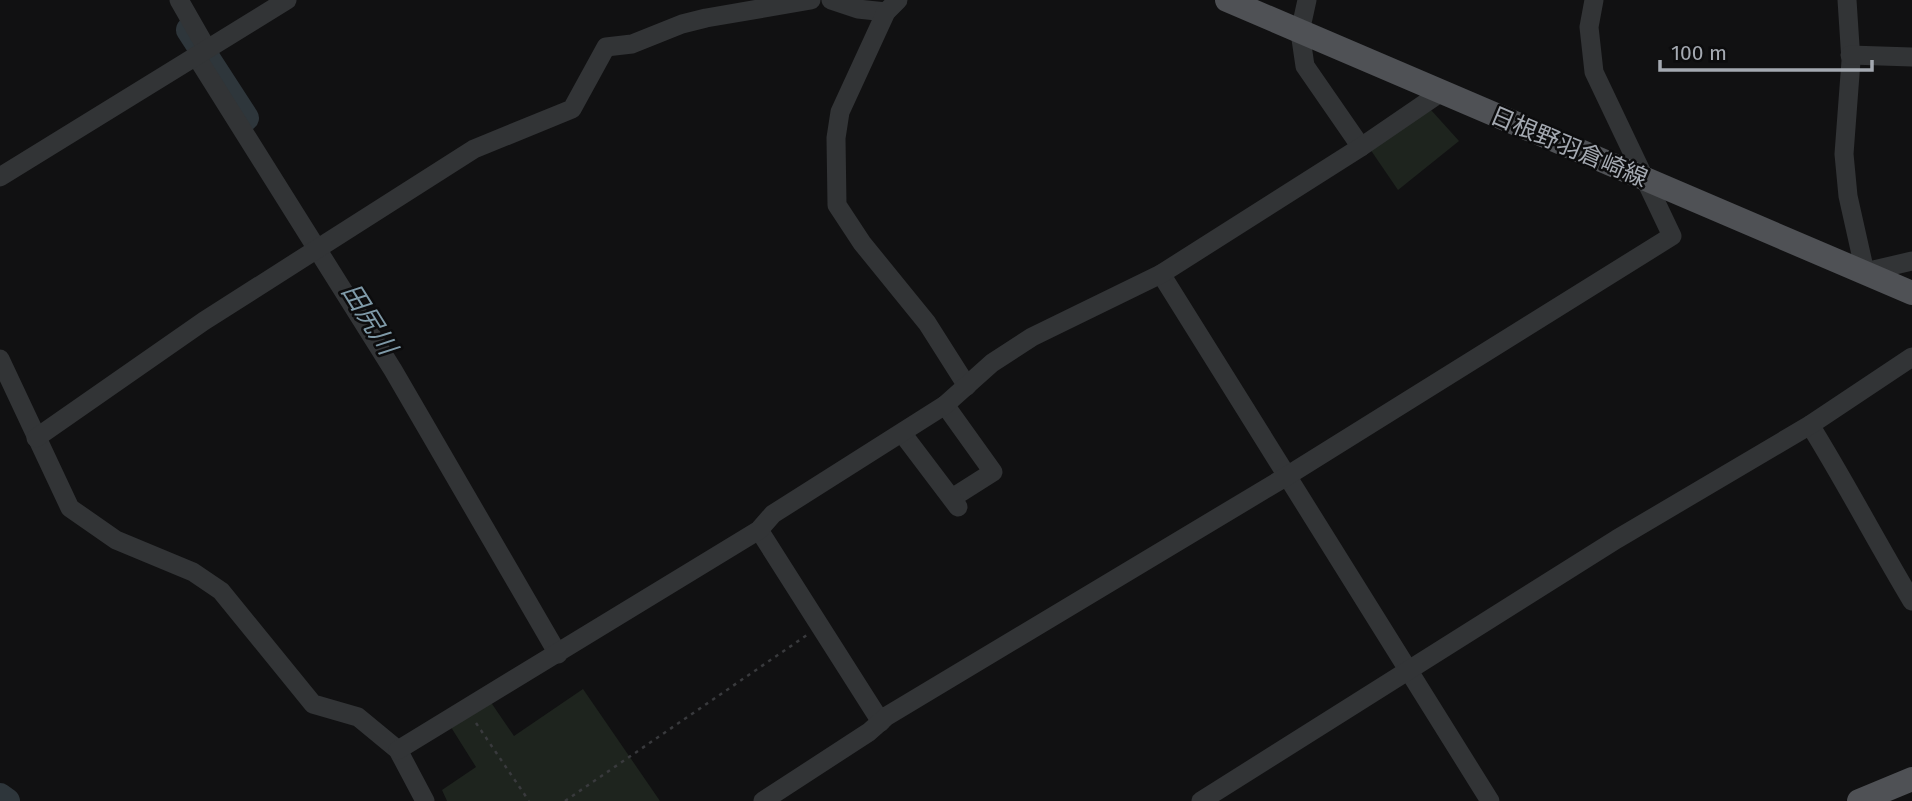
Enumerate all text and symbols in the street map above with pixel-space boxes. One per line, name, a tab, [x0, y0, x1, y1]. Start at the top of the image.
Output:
scale bar	[1660, 28, 1872, 72]
text: 100 m	[1671, 40, 1727, 66]
street label: 日根野羽倉崎線	[1486, 101, 1652, 193]
water label: 田尻川	[335, 278, 404, 363]

